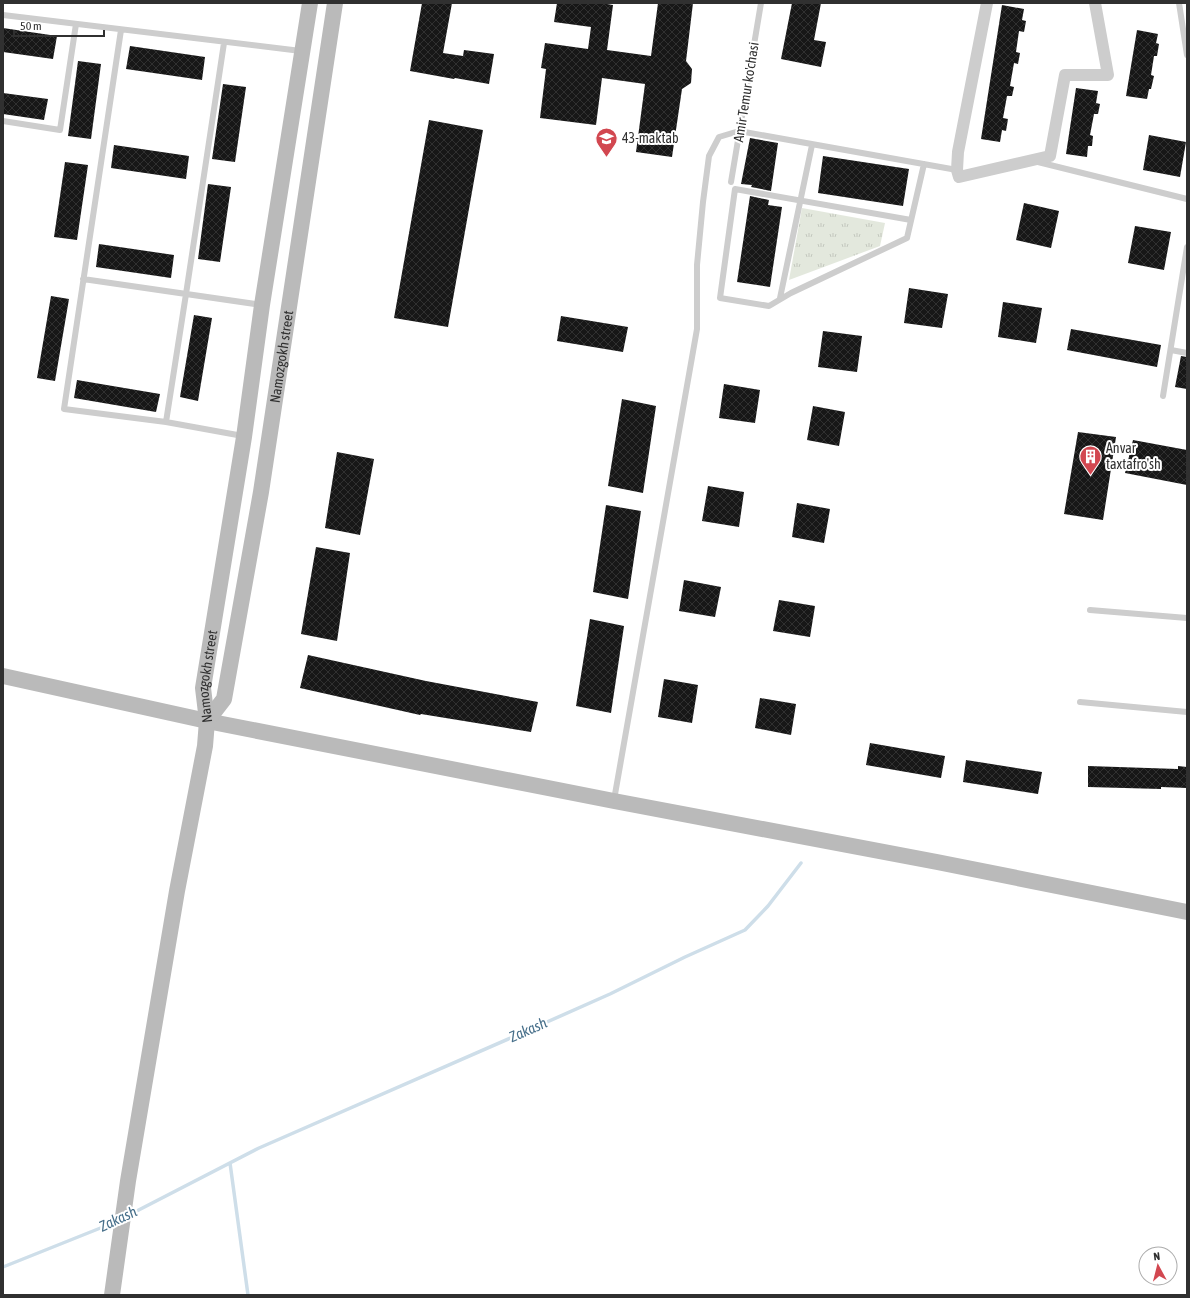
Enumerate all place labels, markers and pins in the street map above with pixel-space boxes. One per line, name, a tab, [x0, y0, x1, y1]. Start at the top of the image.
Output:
school or university icon: 43-maktab	[593, 125, 619, 158]
place label: 43-maktab	[622, 130, 679, 146]
place label: Anvar taxtafro'sh	[1106, 440, 1161, 472]
building icon: Anvar taxtafro'sh	[1077, 443, 1103, 476]

